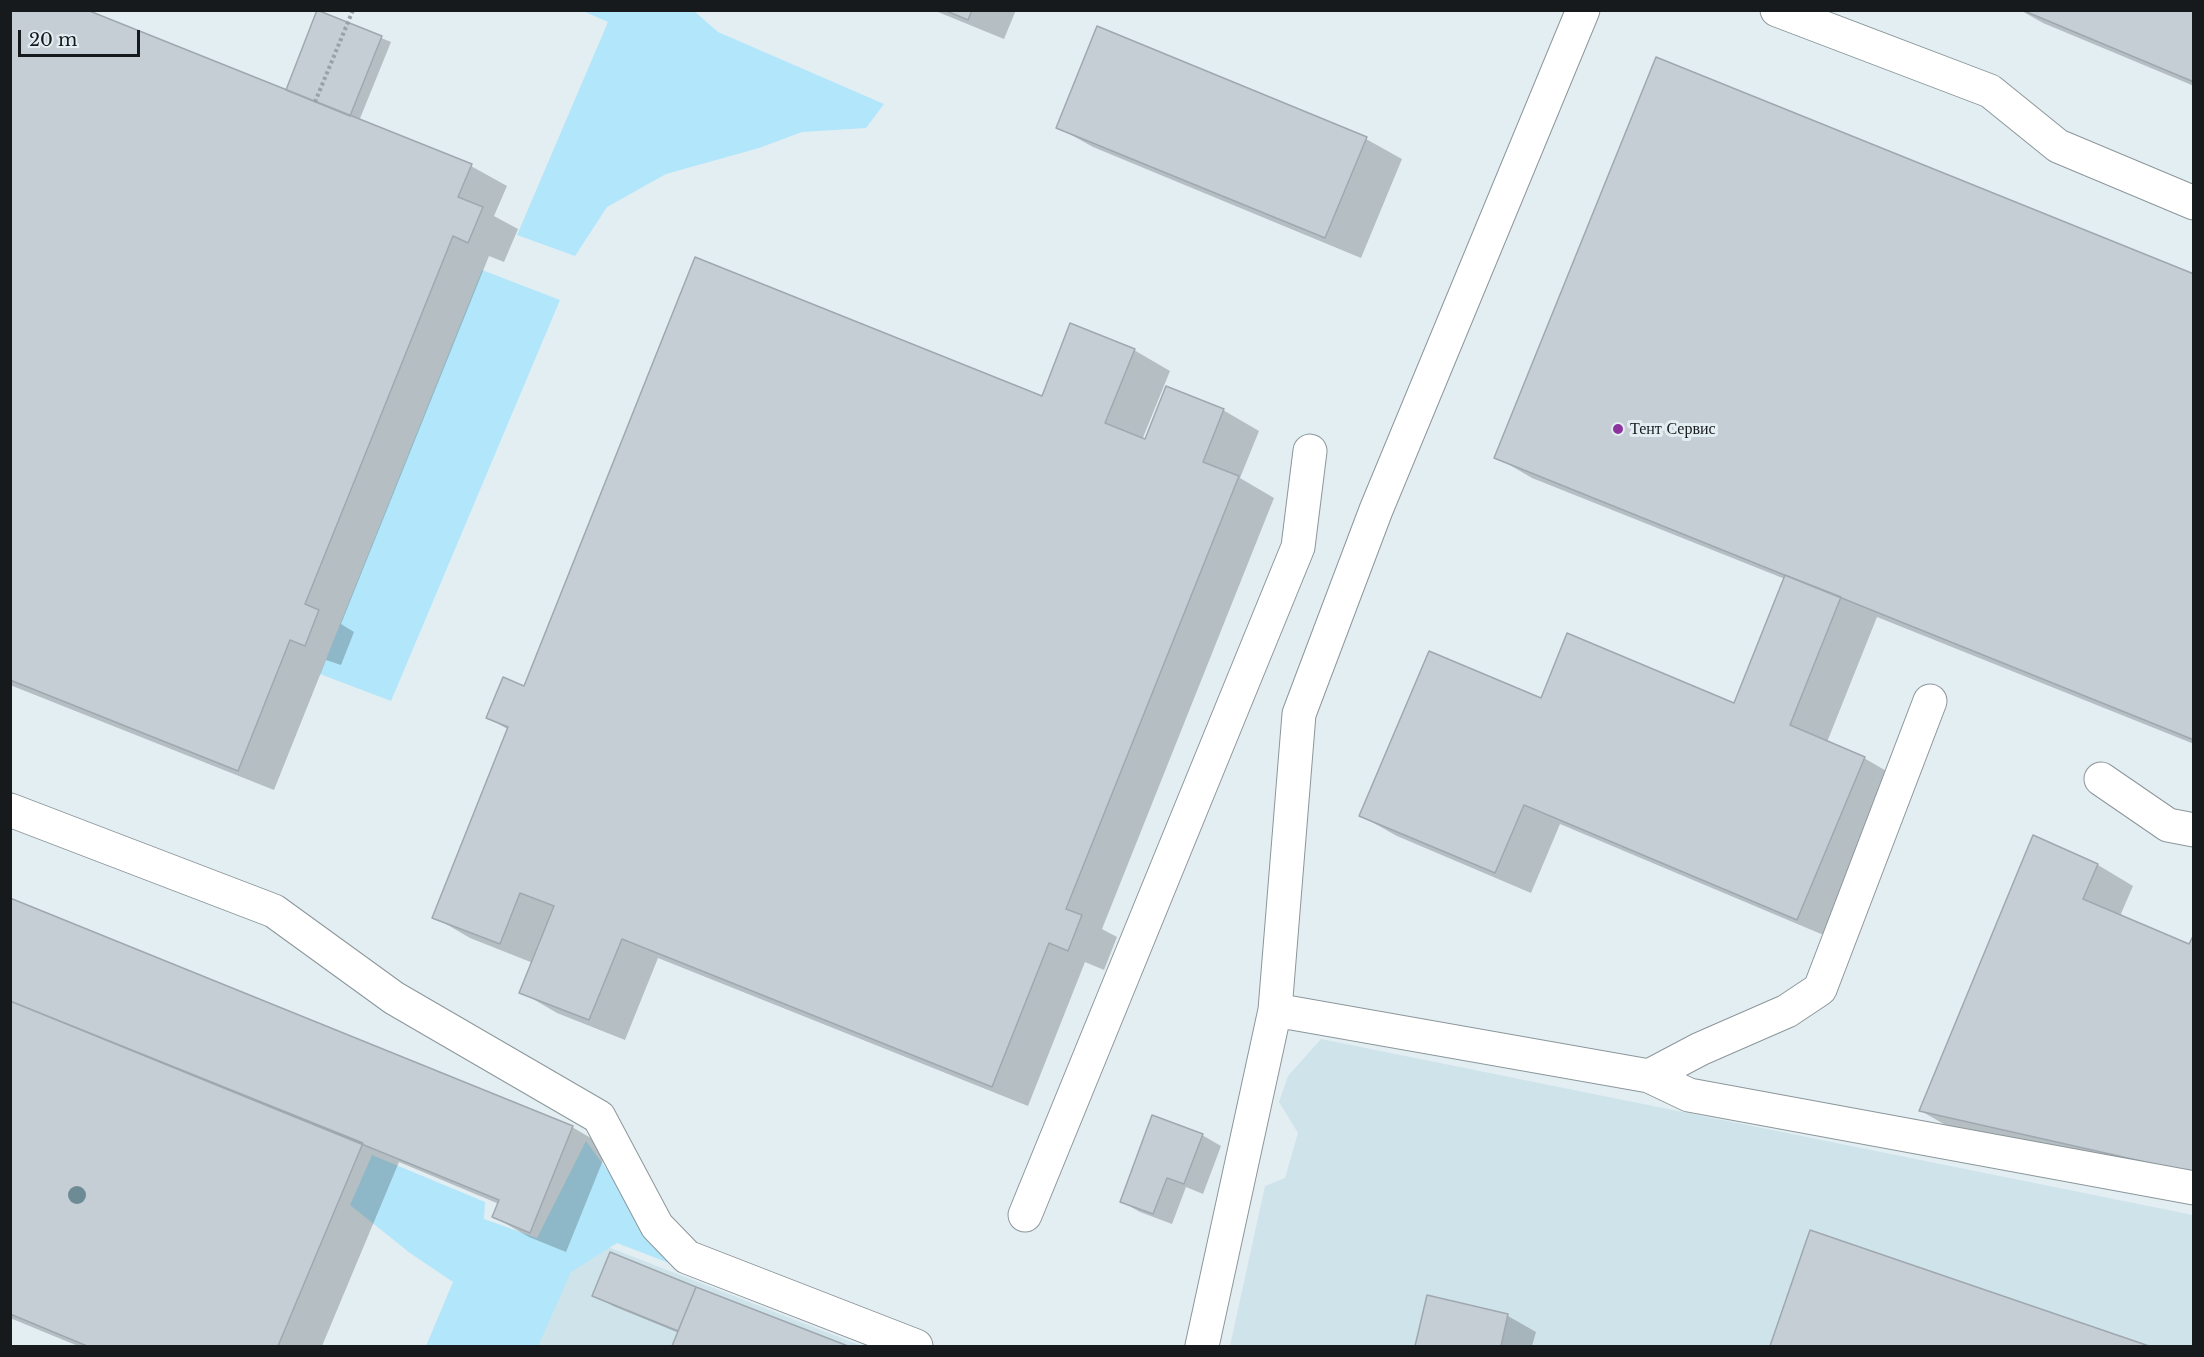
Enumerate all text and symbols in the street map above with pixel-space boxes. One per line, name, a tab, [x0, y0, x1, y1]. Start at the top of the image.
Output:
scale bar	[21, 18, 142, 56]
text: 20 m	[29, 29, 77, 51]
place label: Тент Сервис	[1630, 419, 1716, 439]
marker: Тент Сервис	[1611, 422, 1625, 436]

